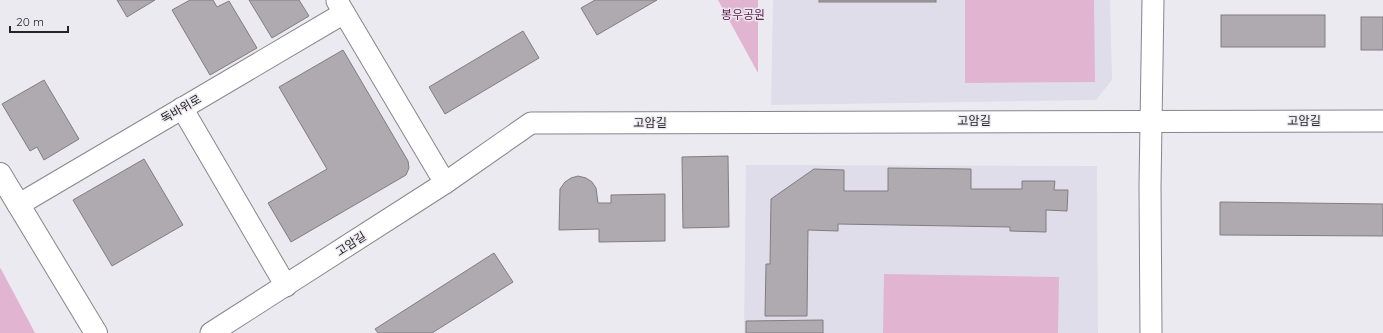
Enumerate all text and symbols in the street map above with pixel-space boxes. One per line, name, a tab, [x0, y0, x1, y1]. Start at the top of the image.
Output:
park label: 봉우공원	[721, 7, 765, 22]
scale bar	[10, 8, 68, 34]
text: 20 m	[16, 14, 44, 29]
street label: 독바위로	[158, 91, 204, 126]
street label: 고암길	[957, 113, 991, 128]
street label: 고암길	[1287, 113, 1321, 128]
street label: 고암길	[633, 115, 667, 130]
street label: 고암길	[333, 228, 369, 259]

